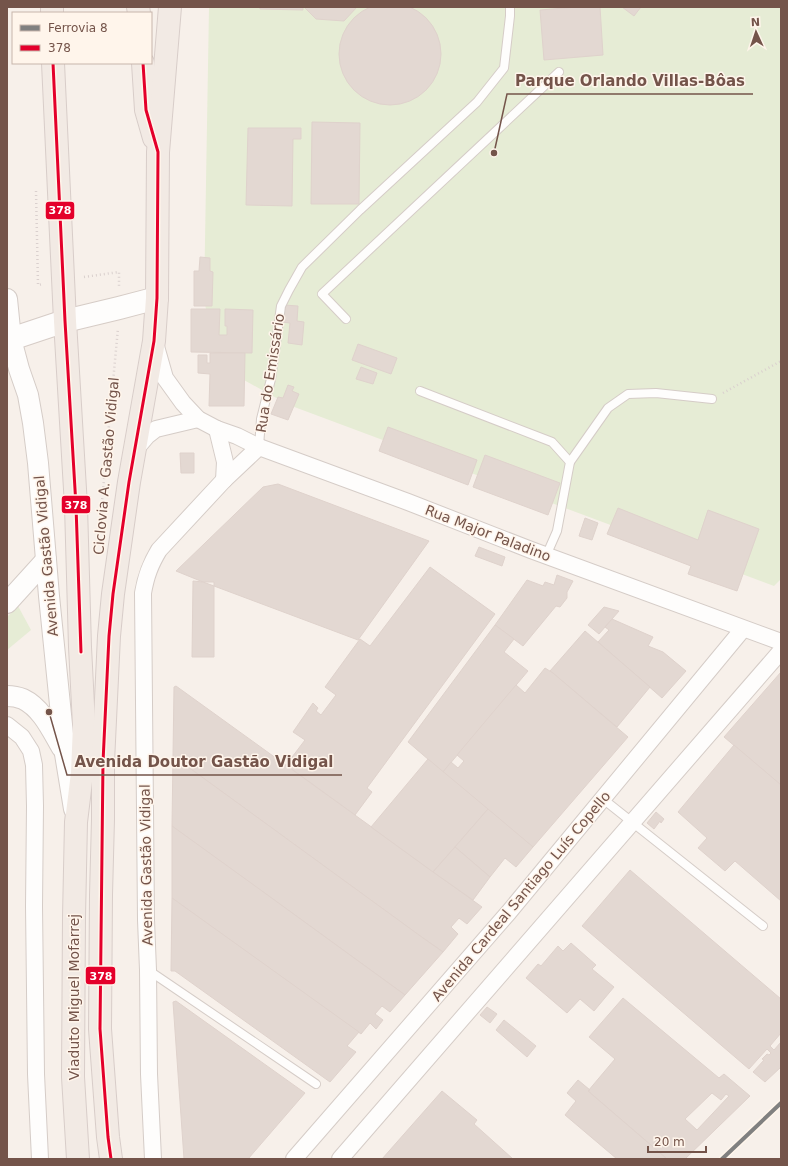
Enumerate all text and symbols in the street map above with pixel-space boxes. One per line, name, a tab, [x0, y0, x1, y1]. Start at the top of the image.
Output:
legend	[12, 12, 152, 64]
north arrow	[736, 12, 776, 52]
text: N	[751, 16, 760, 29]
text: Ferrovia 8	[48, 21, 108, 35]
text: 378	[48, 41, 71, 55]
callout: Parque Orlando Villas-Bôas	[507, 67, 753, 94]
text: Parque Orlando Villas-Bôas	[515, 72, 745, 90]
line badge: 378	[45, 201, 75, 220]
text: 378	[49, 204, 71, 217]
street label: Rua do Emissário	[253, 312, 287, 434]
street label: Ciclovia A. Gastão Vidigal	[90, 376, 122, 556]
street label: Avenida Gastão Vidigal	[31, 475, 61, 637]
line badge: 378	[61, 495, 91, 514]
text: 378	[65, 499, 87, 512]
street label: Rua Major Paladino	[423, 502, 553, 564]
callout: Avenida Doutor Gastão Vidigal	[67, 748, 342, 775]
text: Avenida Doutor Gastão Vidigal	[74, 753, 334, 771]
street label: Avenida Gastão Vidigal	[137, 784, 155, 946]
street label: Avenida Cardeal Santiago Luís Copello	[428, 788, 614, 1004]
street label: Viaduto Miguel Mofarrej	[66, 914, 82, 1080]
line badge: 378	[85, 966, 116, 985]
text: 378	[90, 970, 112, 983]
scale bar	[648, 1128, 706, 1154]
text: 20 m	[654, 1135, 685, 1149]

